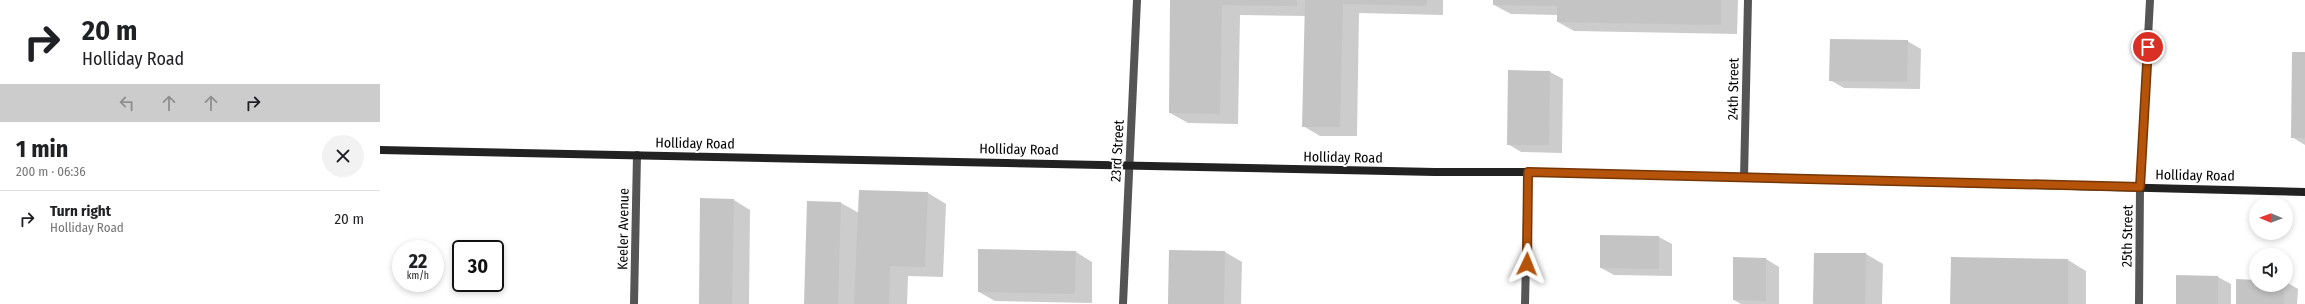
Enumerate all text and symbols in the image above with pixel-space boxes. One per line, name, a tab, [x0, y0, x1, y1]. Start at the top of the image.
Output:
text: 20 m	[82, 14, 137, 47]
icon: right	[16, 16, 68, 68]
pin	[2131, 30, 2165, 64]
icon: arrive	[2137, 36, 2159, 58]
text: Holliday Road	[82, 48, 184, 70]
street label: 24th Street	[1724, 57, 1743, 120]
icon: left	[116, 92, 138, 114]
icon: ahead	[158, 92, 180, 114]
icon: ahead	[200, 92, 222, 114]
icon: right	[242, 92, 264, 114]
street label: 23rd Street	[1107, 119, 1128, 183]
street label: Holliday Road	[655, 134, 735, 153]
text: 1 min	[16, 135, 68, 163]
button: close	[322, 135, 364, 177]
street label: Holliday Road	[979, 140, 1059, 159]
street label: Holliday Road	[1303, 148, 1383, 167]
text: 200 m · 06:36	[16, 164, 86, 179]
street label: Holliday Road	[2155, 166, 2235, 185]
street label: Keeler Avenue	[614, 188, 633, 270]
north arrow	[2249, 196, 2293, 240]
map controls	[2249, 196, 2293, 292]
text: Turn right	[50, 202, 111, 220]
street label: 25th Street	[2118, 204, 2137, 267]
icon: right	[16, 208, 38, 230]
text: 20 m	[335, 210, 364, 228]
text: Holliday Road	[50, 220, 124, 235]
speed limit sign: 30	[452, 240, 504, 292]
position arrow	[1506, 243, 1548, 285]
button: sound	[2249, 248, 2293, 292]
text: 22	[409, 249, 427, 273]
text: km/h	[407, 270, 429, 282]

